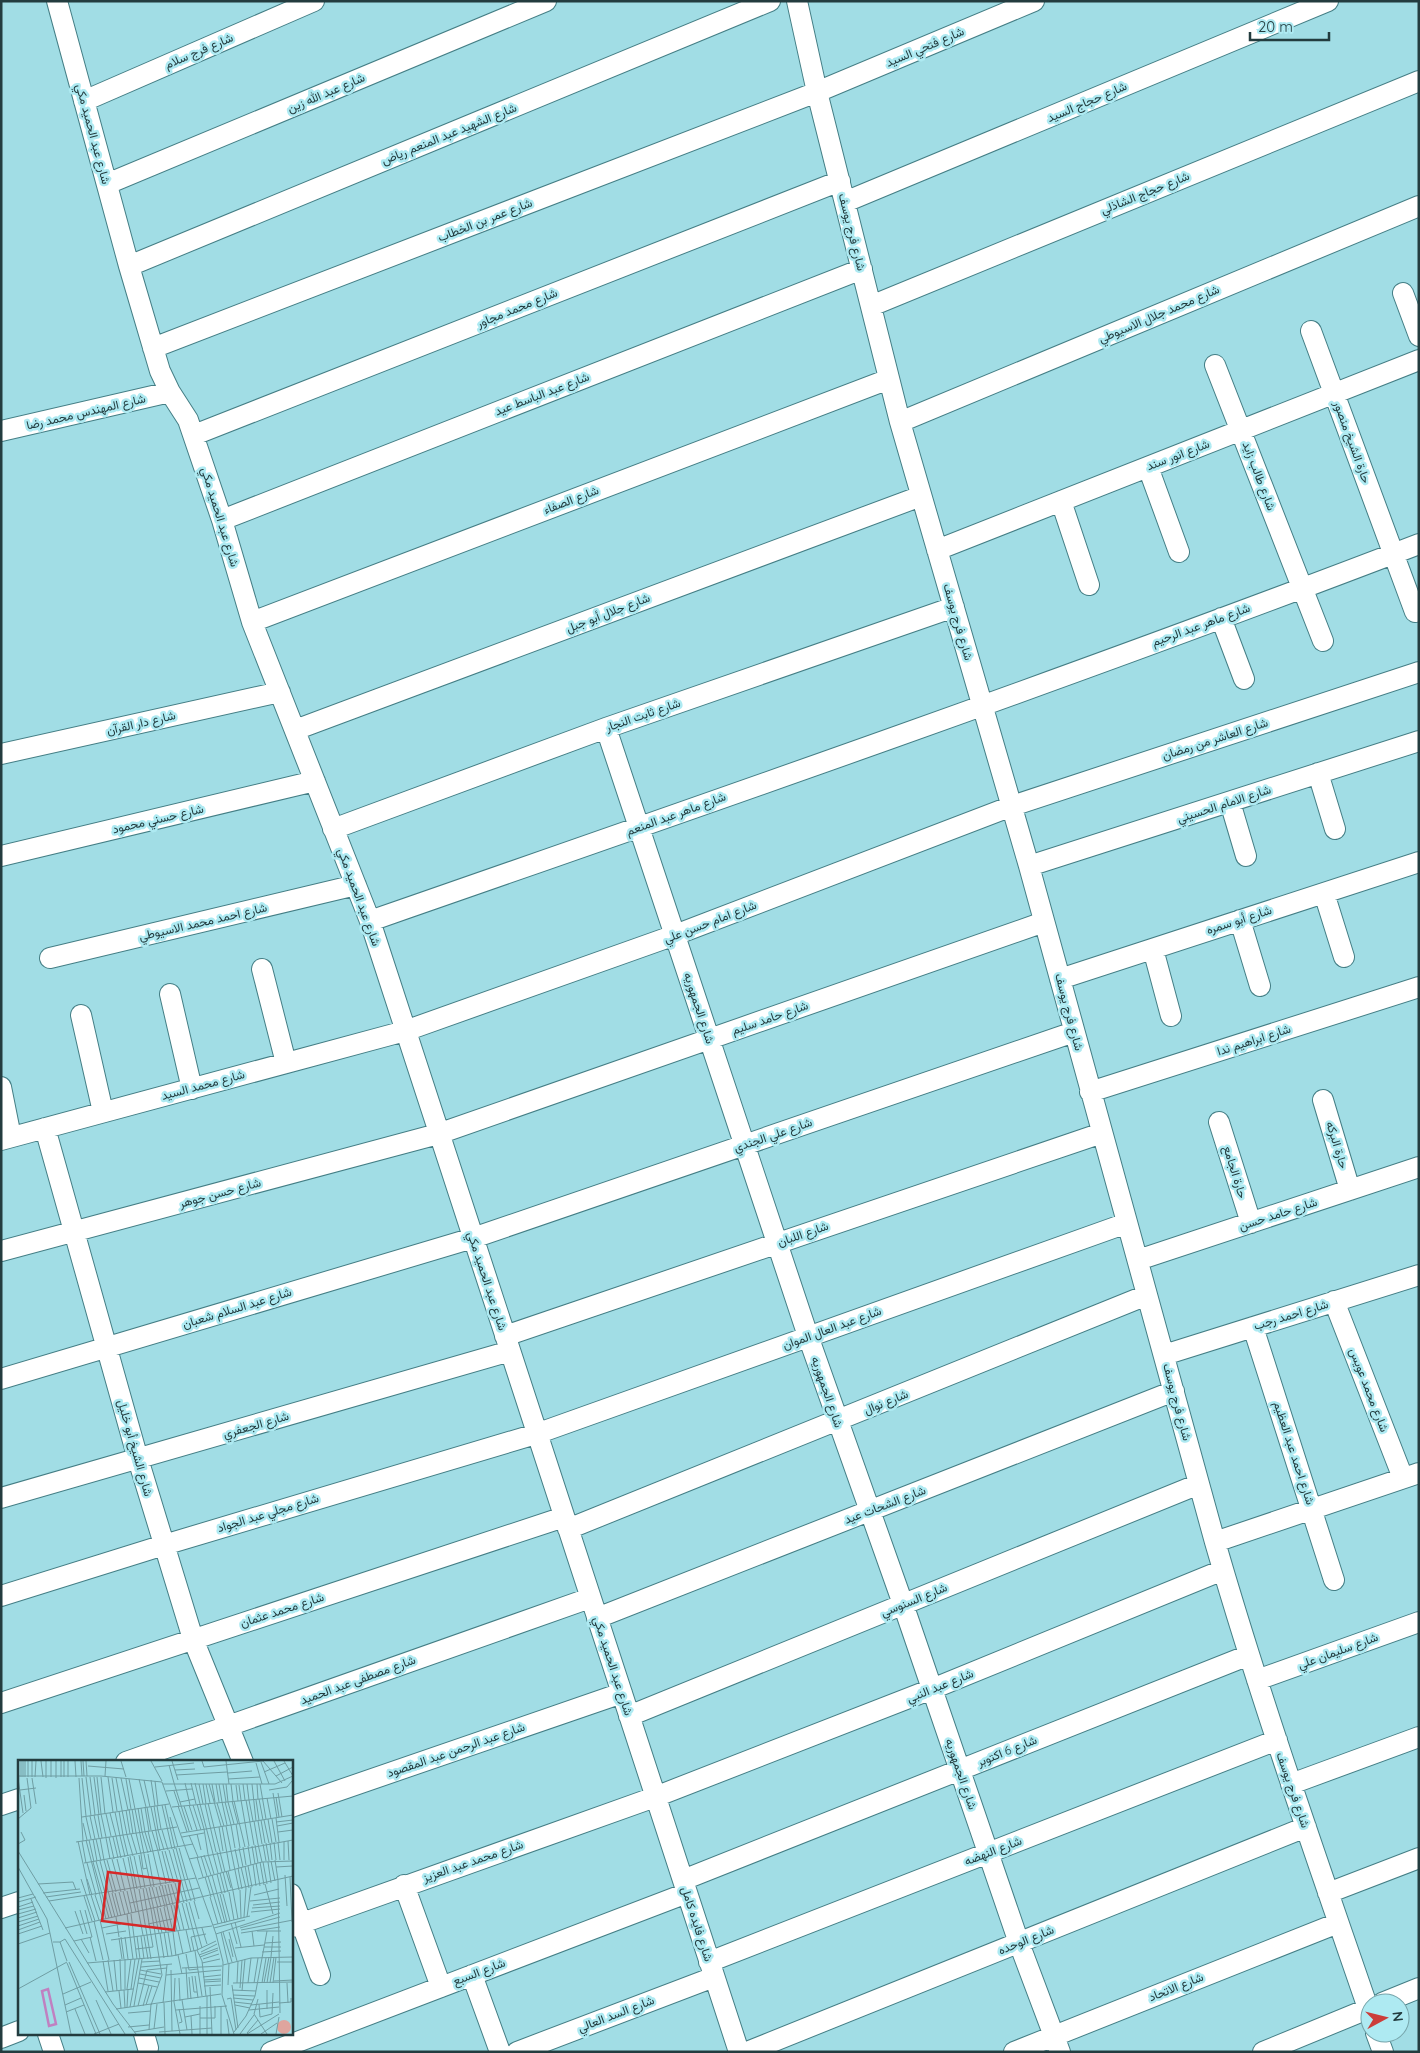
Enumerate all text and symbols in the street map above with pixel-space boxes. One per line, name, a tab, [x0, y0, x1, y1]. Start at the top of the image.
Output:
scale bar	[1250, 10, 1329, 42]
text: 20 m	[1258, 17, 1293, 36]
street label: شارع فتحي السيد	[883, 23, 967, 73]
street label: شارع فرج سلام	[162, 29, 236, 73]
street label: شارع عبد الله زين	[285, 69, 368, 117]
street label: شارع حجاج السيد	[1045, 78, 1130, 127]
street label: شارع عبد الحميد مكي	[70, 82, 114, 186]
street label: شارع الشهيد عبد المنعم رياض	[379, 99, 519, 169]
street label: شارع حجاج الشاذلي	[1098, 168, 1193, 220]
street label: شارع فرج يوسف	[834, 192, 869, 273]
street label: شارع عمر بن الخطاب	[435, 195, 535, 246]
street label: شارع محمد جلال الاسيوطي	[1096, 281, 1223, 349]
street label: شارع محمد مجاور	[473, 285, 560, 333]
street label: شارع عبد الباسط عيد	[492, 369, 592, 420]
street label: شارع المهندس محمد رضا	[25, 390, 147, 434]
street label: حارة الشيخ منصور	[1328, 398, 1374, 486]
street label: شارع انور سند	[1144, 436, 1212, 475]
street label: شارع طالب زايد	[1238, 439, 1279, 513]
street label: شارع عبد الحميد مكي	[195, 465, 243, 569]
street label: شارع الصفاء	[541, 482, 601, 519]
street label: شارع فرج يوسف	[938, 582, 977, 663]
street label: شارع جلال أبو جبل	[564, 590, 653, 637]
street label: شارع ماهر عبد الرحيم	[1150, 600, 1253, 651]
street label: شارع ثابت النجار	[602, 695, 683, 737]
street label: شارع دار القرآن	[105, 707, 177, 740]
street label: شارع العاشر من رمضان	[1160, 714, 1270, 765]
street label: شارع الامام الحسيني	[1175, 781, 1274, 829]
street label: شارع ماهر عبد المنعم	[624, 789, 728, 840]
street label: شارع حسني محمود	[111, 801, 206, 839]
street label: شارع عبد الحميد مكي	[332, 846, 384, 949]
street label: شارع امام حسن علي	[661, 897, 759, 949]
street label: شارع احمد محمد الاسيوطي	[137, 899, 269, 946]
street label: شارع أبو سمره	[1204, 902, 1274, 939]
street label: شارع الجمهوريه	[679, 970, 718, 1046]
street label: شارع فرج يوسف	[1050, 972, 1087, 1053]
street label: شارع حامد سليم	[730, 997, 811, 1040]
street label: شارع ابراهيم ندا	[1215, 1021, 1293, 1060]
street label: شارع محمد السيد	[160, 1066, 247, 1105]
street label: شارع علي الجندي	[732, 1114, 815, 1158]
street label: حارة البركه	[1322, 1119, 1352, 1171]
street label: حارة الجامع	[1218, 1144, 1251, 1201]
street label: شارع حسن جوهر	[176, 1174, 263, 1213]
street label: شارع حامد حسن	[1237, 1194, 1320, 1235]
street label: شارع اللبان	[775, 1218, 831, 1251]
street label: شارع عبد الحميد مكي	[462, 1229, 511, 1333]
street label: شارع عبد السلام شعبان	[181, 1284, 294, 1333]
street label: شارع احمد رجب	[1252, 1296, 1331, 1335]
street label: شارع عبد العال الموان	[780, 1303, 884, 1354]
street label: شارع محمد عويس	[1345, 1346, 1392, 1435]
street label: شارع الجمهوريه	[806, 1354, 847, 1430]
street label: شارع فرج يوسف	[1158, 1362, 1195, 1443]
street label: شارع نوال	[861, 1386, 911, 1419]
street label: شارع الشيخ أبو خليل	[113, 1398, 156, 1499]
street label: شارع احمد عبد العظيم	[1269, 1399, 1318, 1507]
street label: شارع الجعفري	[221, 1408, 291, 1444]
street label: شارع الشحات عيد	[842, 1482, 928, 1529]
street label: شارع مجلي عبد الجواد	[215, 1490, 321, 1538]
street label: شارع السنوسي	[878, 1579, 950, 1622]
street label: شارع محمد عثمان	[238, 1589, 326, 1632]
street label: شارع عبد الحميد مكي	[588, 1614, 637, 1718]
street label: شارع سليمان علي	[1296, 1629, 1381, 1675]
street label: شارع مصطفى عبد الحميد	[298, 1652, 418, 1709]
street label: شارع عبد النبي	[904, 1665, 977, 1709]
street label: شارع عبد الرحمن عبد المقصود	[385, 1719, 527, 1782]
street label: شارع 6 اكتوبر	[974, 1732, 1040, 1772]
street label: شارع الجمهوريه	[940, 1736, 981, 1812]
street label: شارع فرج يوسف	[1272, 1750, 1313, 1830]
inset map	[18, 1760, 292, 2036]
street label: شارع النهضه	[962, 1833, 1024, 1870]
street label: شارع محمد عبد العزيز	[420, 1836, 526, 1887]
street label: شارع فايده كامل	[676, 1884, 717, 1964]
street label: شارع الوحده	[996, 1922, 1057, 1959]
street label: شارع السبع	[450, 1955, 508, 1990]
street label: شارع الاتحاد	[1146, 1969, 1206, 2006]
street label: شارع السد العالي	[575, 1992, 657, 2038]
north arrow	[1360, 1993, 1410, 2043]
text: N	[1388, 2010, 1407, 2023]

